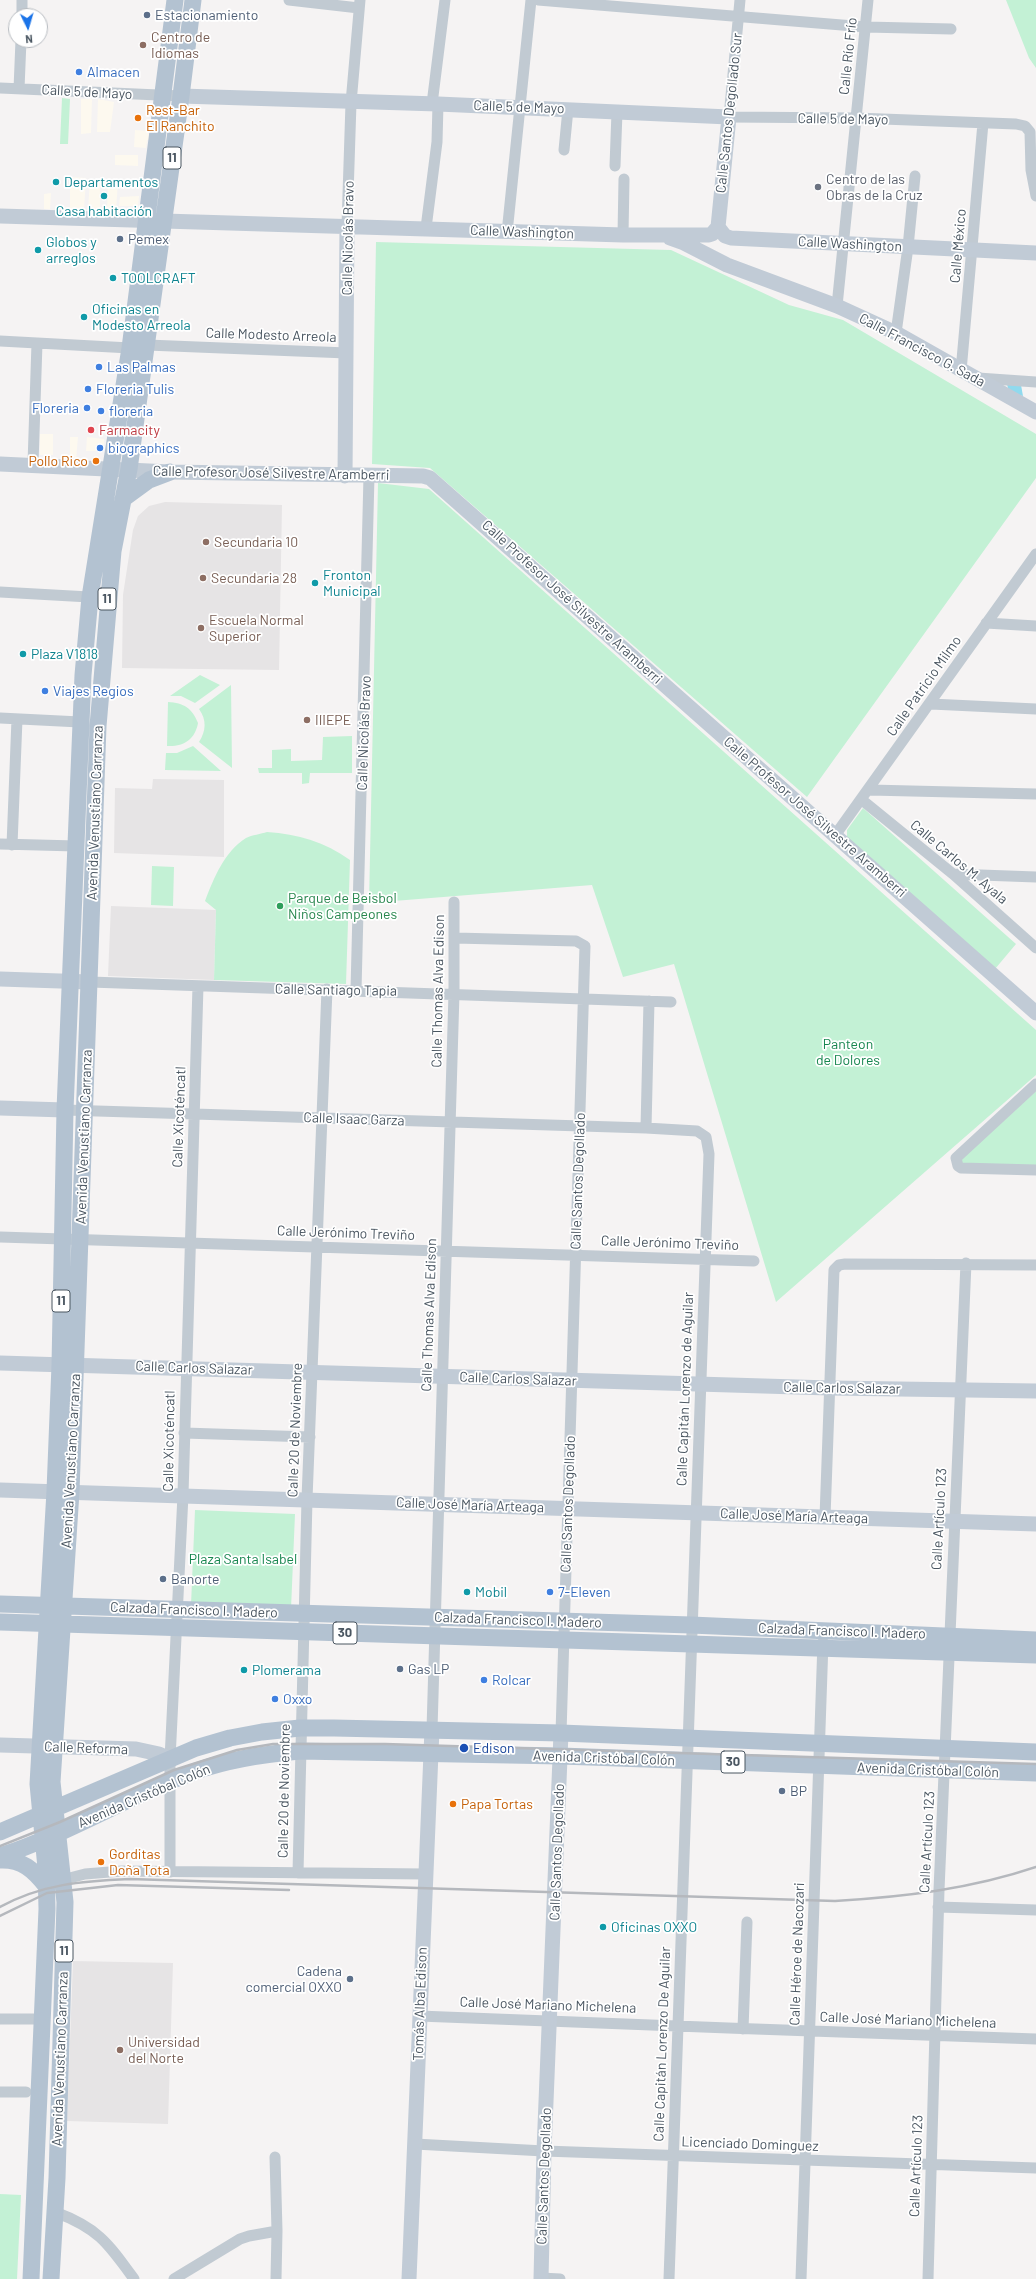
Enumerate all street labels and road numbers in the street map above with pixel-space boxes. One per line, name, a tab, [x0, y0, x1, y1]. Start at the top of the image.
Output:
street label: Calle Río Frío	[836, 16, 860, 96]
street label: Calle Santos Degollado Sur	[712, 32, 746, 194]
street label: Calle 5 de Mayo	[41, 81, 133, 103]
street label: Calle 5 de Mayo	[473, 97, 565, 117]
street label: Calle 5 de Mayo	[797, 110, 889, 128]
road number: 11	[163, 147, 181, 169]
street label: Calle Nicolás Bravo	[339, 180, 357, 296]
street label: Calle México	[946, 208, 970, 284]
street label: Calle Washington	[470, 222, 574, 242]
street label: Calle Washington	[798, 233, 902, 255]
street label: Calle Francisco G. Sada	[856, 310, 988, 390]
street label: Calle Modesto Arreola	[205, 324, 337, 346]
street label: Calle Profesor José Silvestre Aramberri	[153, 463, 389, 483]
street label: Calle Profesor José Silvestre Aramberri	[478, 517, 666, 687]
road number: 11	[98, 588, 116, 610]
street label: Calle Patricio Milmo	[883, 633, 965, 739]
street label: Calle Nicolás Bravo	[354, 675, 374, 791]
street label: Avenida Venustiano Carranza	[84, 725, 106, 901]
street label: Calle Profesor José Silvestre Aramberri	[720, 733, 910, 901]
street label: Calle Carlos M. Ayala	[907, 816, 1011, 908]
street label: Calle Thomas Alva Edison	[428, 914, 448, 1068]
street label: Calle Santiago Tapia	[275, 981, 397, 999]
street label: Avenida Venustiano Carranza	[73, 1049, 95, 1225]
street label: Calle Xicoténcatl	[169, 1066, 189, 1168]
street label: Calle Isaac Garza	[303, 1109, 405, 1129]
street label: Calle Santos Degollado	[567, 1112, 589, 1250]
street label: Calle Jerónimo Treviño	[277, 1222, 415, 1244]
street label: Calle Jerónimo Treviño	[601, 1232, 739, 1254]
street label: Calle Thomas Alva Edison	[418, 1238, 440, 1392]
road number: 11	[52, 1290, 70, 1312]
street label: Calle Capitán Lorenzo de Aguilar	[673, 1292, 697, 1486]
street label: Calle Carlos Salazar	[135, 1358, 253, 1378]
street label: Calle 20 de Noviembre	[284, 1362, 306, 1498]
street label: Calle Carlos Salazar	[459, 1369, 577, 1389]
street label: Avenida Venustiano Carranza	[58, 1373, 84, 1549]
street label: Calle Carlos Salazar	[783, 1379, 901, 1397]
street label: Calle Xicoténcatl	[160, 1390, 178, 1492]
street label: Calle Santos Degollado	[557, 1435, 579, 1573]
street label: Calle Artículo 123	[928, 1468, 950, 1570]
street label: Calle José María Arteaga	[396, 1494, 544, 1516]
street label: Calle José María Arteaga	[720, 1505, 868, 1527]
street label: Calzada Francisco I. Madero	[110, 1599, 278, 1621]
street label: Calzada Francisco I. Madero	[434, 1609, 602, 1631]
street label: Calzada Francisco I. Madero	[758, 1620, 926, 1642]
road number: 30	[333, 1622, 357, 1644]
street label: Calle 20 de Noviembre	[274, 1724, 294, 1858]
street label: Calle Reforma	[44, 1738, 128, 1758]
street label: Avenida Cristóbal Colón	[533, 1747, 675, 1769]
road number: 30	[721, 1751, 745, 1773]
street label: Avenida Cristóbal Colón	[857, 1759, 999, 1781]
street label: Avenida Cristóbal Colón	[75, 1760, 213, 1832]
street label: Calle Santos Degollado	[546, 1783, 568, 1921]
street label: Calle Artículo 123	[916, 1791, 938, 1893]
street label: Calle Héroe de Nacozari	[786, 1882, 808, 2026]
road number: 11	[55, 1940, 73, 1962]
street label: Calle Capitán Lorenzo De Aguilar	[650, 1946, 674, 2142]
street label: Tomás Alba Edison	[410, 1947, 430, 2061]
street label: Avenida Venustiano Carranza	[49, 1971, 71, 2147]
street label: Calle José Mariano Michelena	[459, 1994, 637, 2016]
street label: Calle José Mariano Michelena	[819, 2009, 997, 2031]
street label: Calle Santos Degollado	[533, 2107, 555, 2245]
street label: Calle Artículo 123	[906, 2115, 926, 2217]
street label: Licenciado Dominguez	[681, 2133, 819, 2155]

